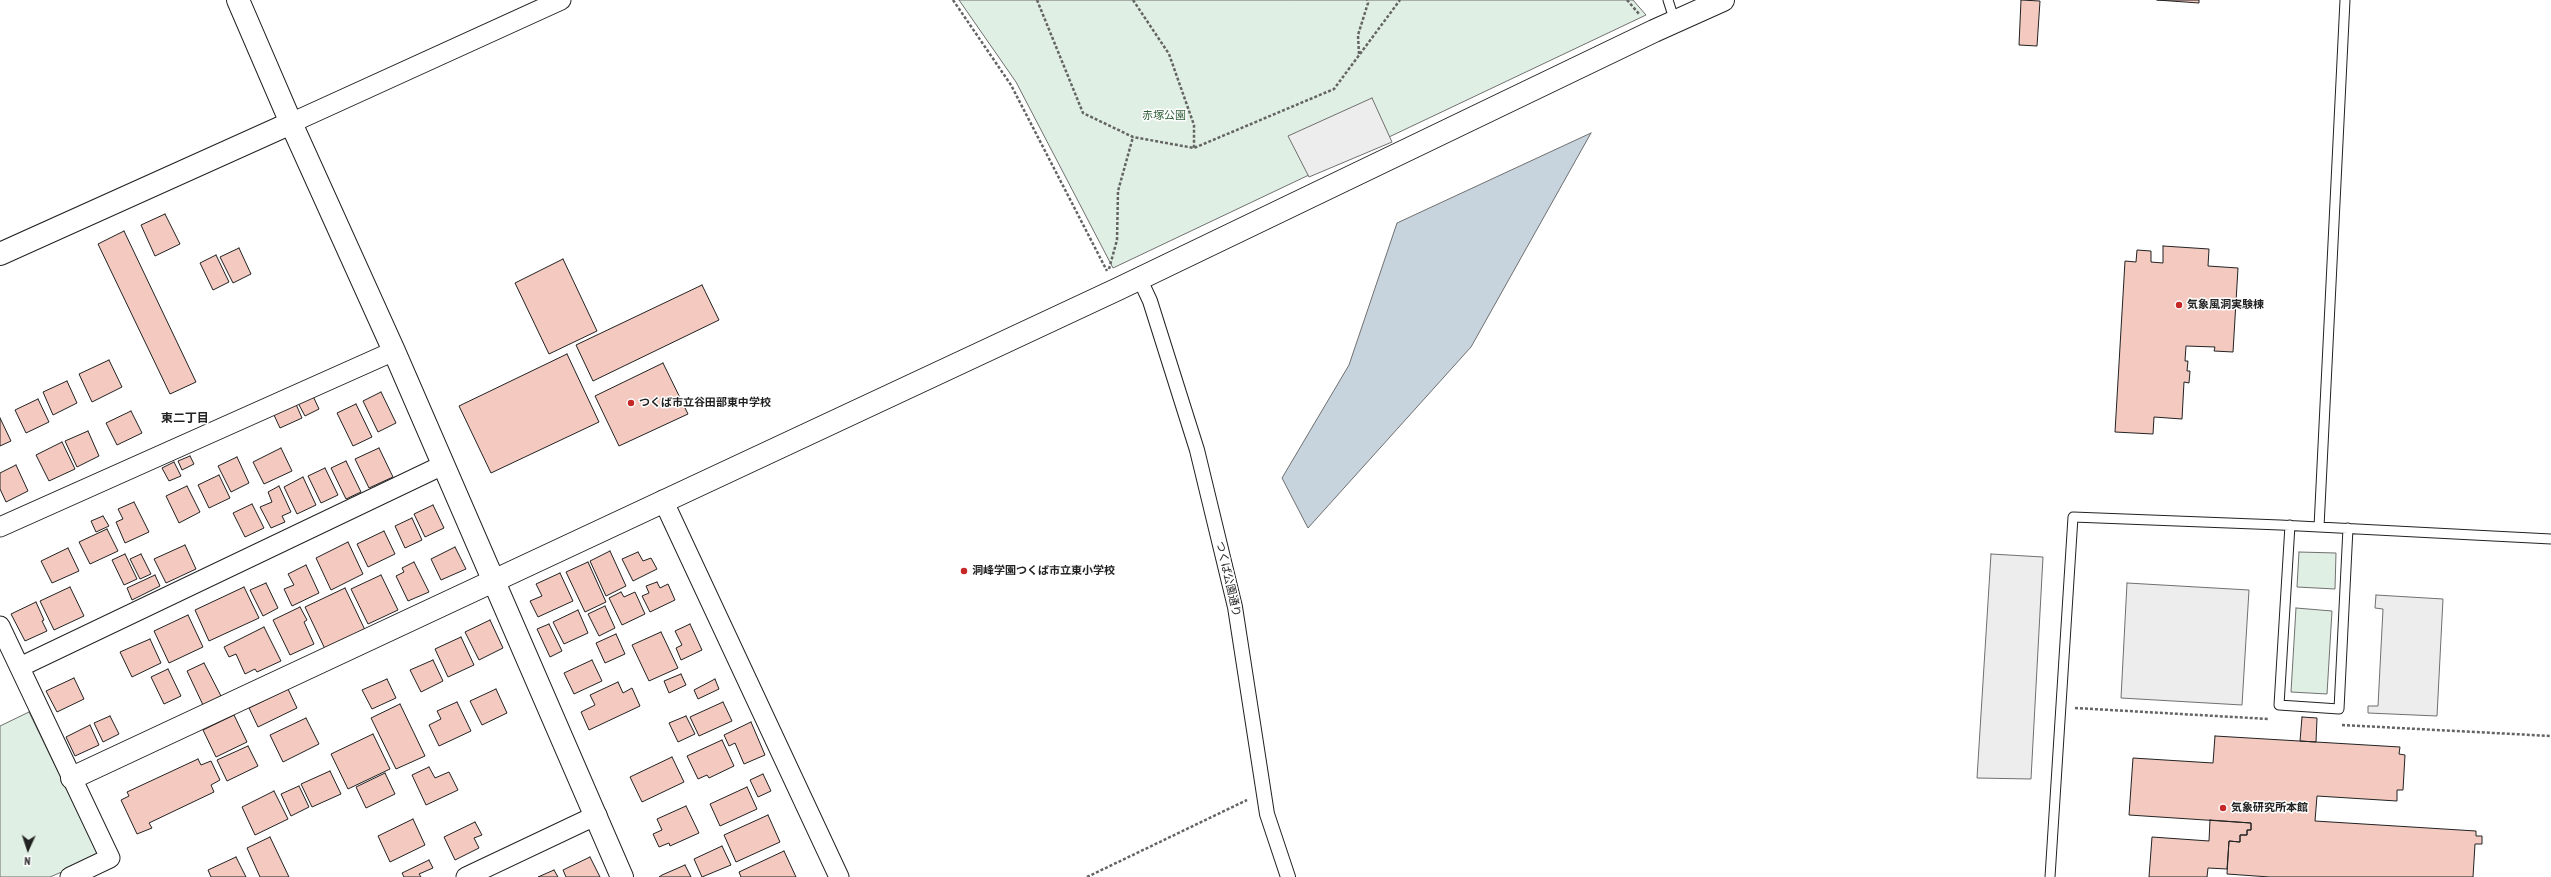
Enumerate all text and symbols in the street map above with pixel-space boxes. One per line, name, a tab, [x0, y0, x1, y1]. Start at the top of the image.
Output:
park label: 赤塚公園	[1142, 109, 1186, 123]
place label: 気象風洞実験棟	[2187, 298, 2264, 312]
marker: 気象風洞実験棟	[2174, 300, 2184, 310]
place label: つくば市立谷田部東中学校	[639, 396, 771, 410]
marker: つくば市立谷田部東中学校	[626, 398, 636, 408]
district label: 東二丁目	[161, 412, 209, 426]
street label: つくば公園通り	[1213, 540, 1243, 618]
place label: 洞峰学園つくば市立東小学校	[972, 564, 1115, 578]
marker: 洞峰学園つくば市立東小学校	[959, 566, 969, 576]
place label: 気象研究所本館	[2231, 801, 2308, 815]
marker: 気象研究所本館	[2218, 803, 2228, 813]
north arrow	[8, 829, 48, 869]
text: N	[24, 854, 31, 868]

